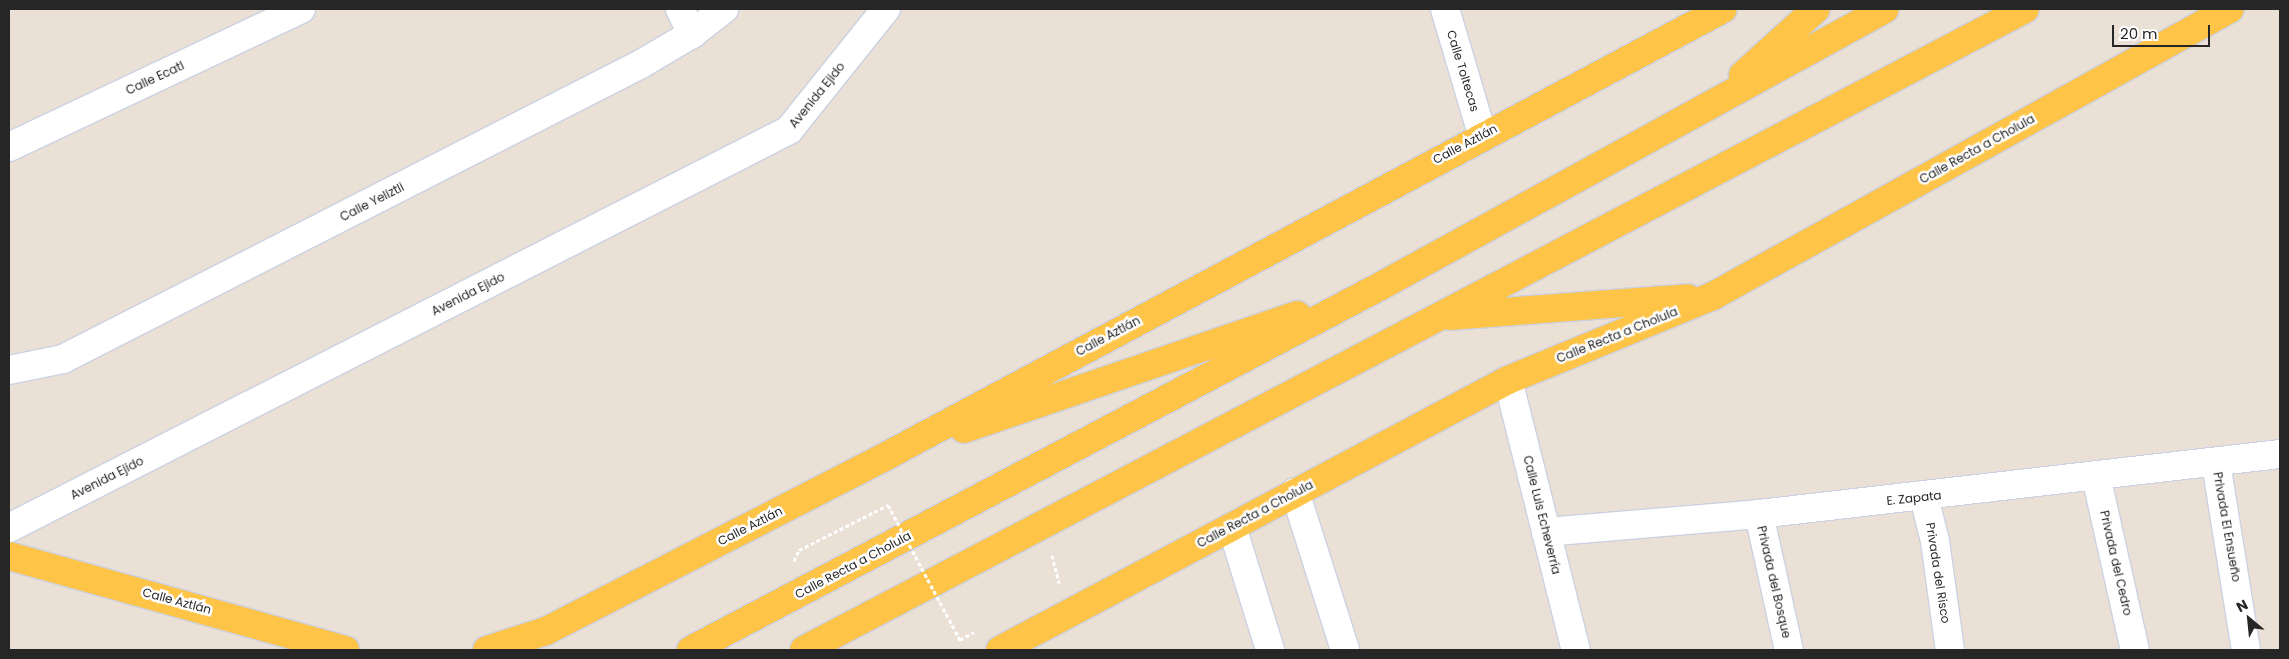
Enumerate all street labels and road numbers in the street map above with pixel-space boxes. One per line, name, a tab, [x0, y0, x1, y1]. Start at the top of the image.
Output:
street label: Calle Toltecas	[1444, 28, 1482, 114]
street label: Calle Ecatl	[124, 58, 186, 98]
street label: Avenida Ejido	[786, 59, 848, 131]
street label: Calle Recta a Cholula	[1917, 111, 2037, 187]
street label: Calle Aztlán	[1430, 121, 1500, 167]
street label: Calle Yeliztli	[338, 180, 406, 224]
street label: Avenida Ejido	[429, 269, 507, 319]
street label: Calle Recta a Cholula	[1554, 304, 1680, 366]
street label: Calle Aztlán	[1073, 313, 1143, 359]
street label: Avenida Ejido	[68, 453, 146, 503]
street label: Calle Luis Echeverría	[1520, 454, 1564, 576]
street label: Privada El Ensueño	[2210, 471, 2244, 583]
street label: Calle Recta a Cholula	[1195, 477, 1315, 551]
street label: E. Zapata	[1886, 488, 1942, 508]
street label: Calle Aztlán	[715, 504, 785, 548]
street label: Privada del Cedro	[2097, 509, 2135, 617]
street label: Privada del Risco	[1923, 522, 1953, 624]
street label: Privada del Bosque	[1754, 524, 1794, 640]
street label: Calle Recta a Cholula	[793, 528, 913, 602]
street label: Calle Aztlán	[141, 585, 213, 617]

